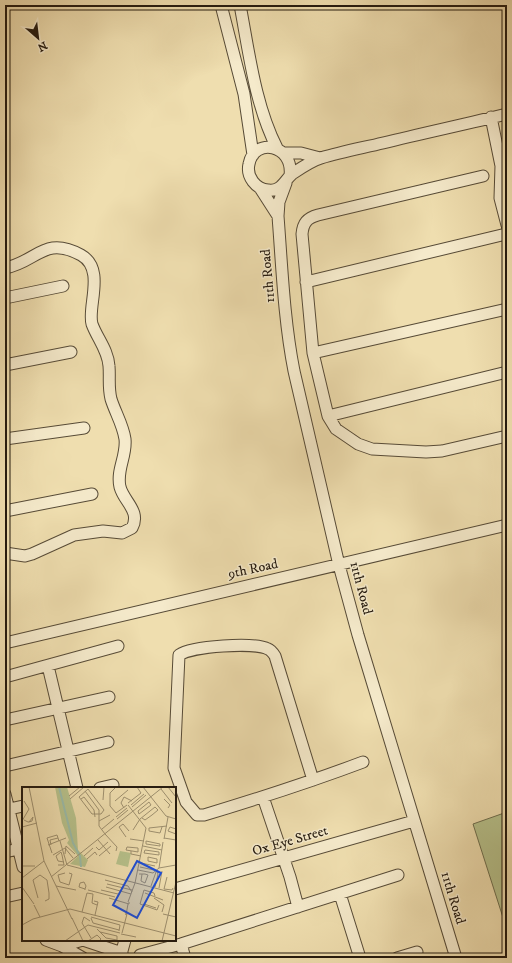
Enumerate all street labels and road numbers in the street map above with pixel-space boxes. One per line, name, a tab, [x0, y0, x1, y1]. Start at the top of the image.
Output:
street label: 11th Road	[257, 248, 279, 304]
street label: 9th Road	[225, 555, 280, 583]
street label: 11th Road	[345, 560, 377, 616]
street label: Ox Eye Street	[250, 821, 330, 860]
street label: 11th Road	[436, 869, 470, 927]

